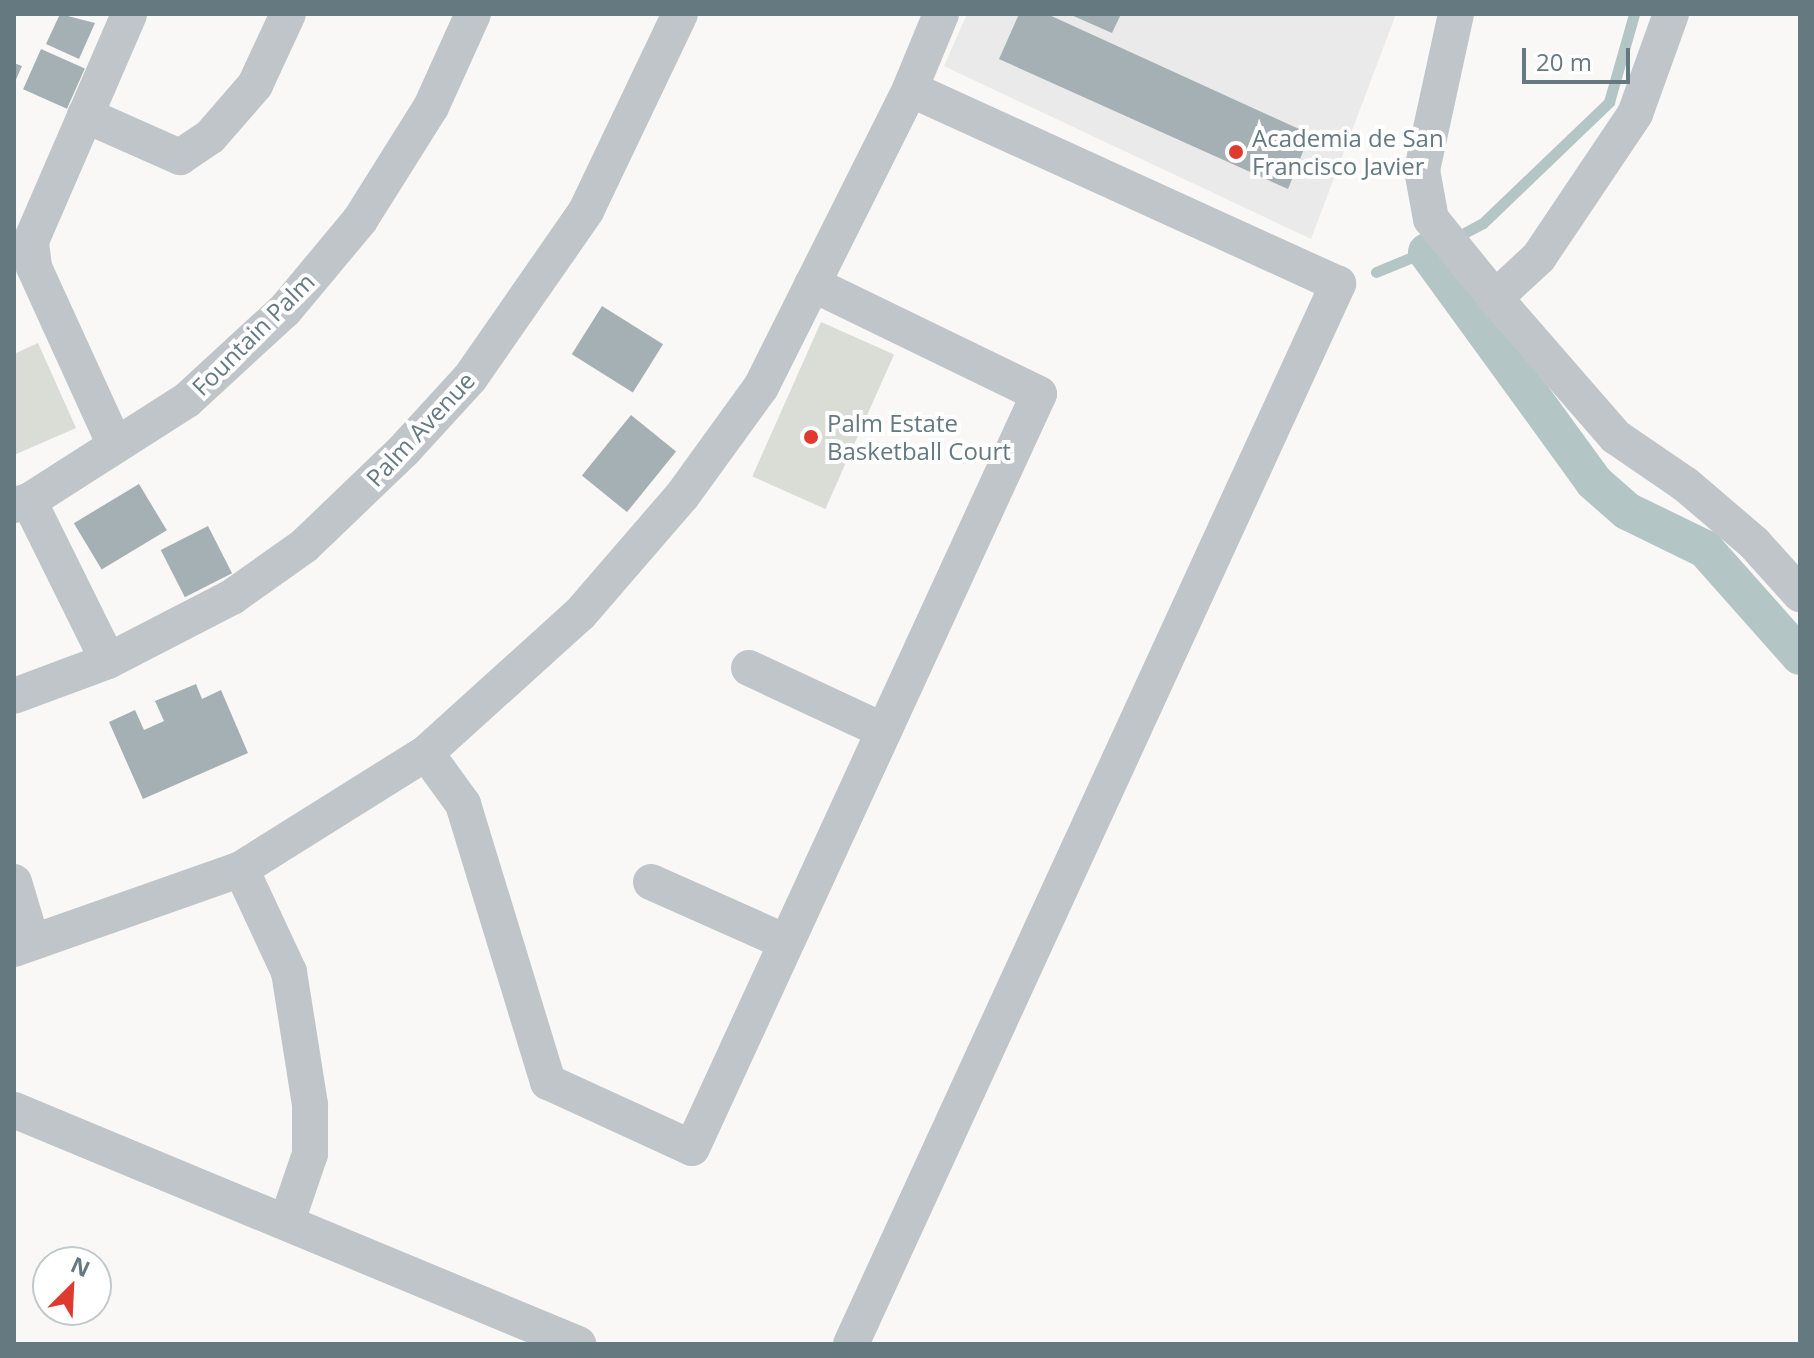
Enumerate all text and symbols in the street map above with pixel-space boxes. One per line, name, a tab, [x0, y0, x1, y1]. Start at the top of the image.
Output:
scale bar	[1526, 32, 1634, 82]
text: 20 m	[1536, 45, 1592, 78]
place label: Academia de San Francisco Javier	[1252, 124, 1444, 180]
marker: Academia de San Francisco Javier	[1227, 143, 1245, 161]
street label: Fountain Palm	[186, 267, 320, 401]
street label: Palm Avenue	[360, 366, 480, 492]
place label: Palm Estate Basketball Court	[827, 409, 1011, 465]
marker: Palm Estate Basketball Court	[802, 428, 820, 446]
north arrow	[32, 1246, 112, 1326]
text: N	[67, 1249, 95, 1283]

